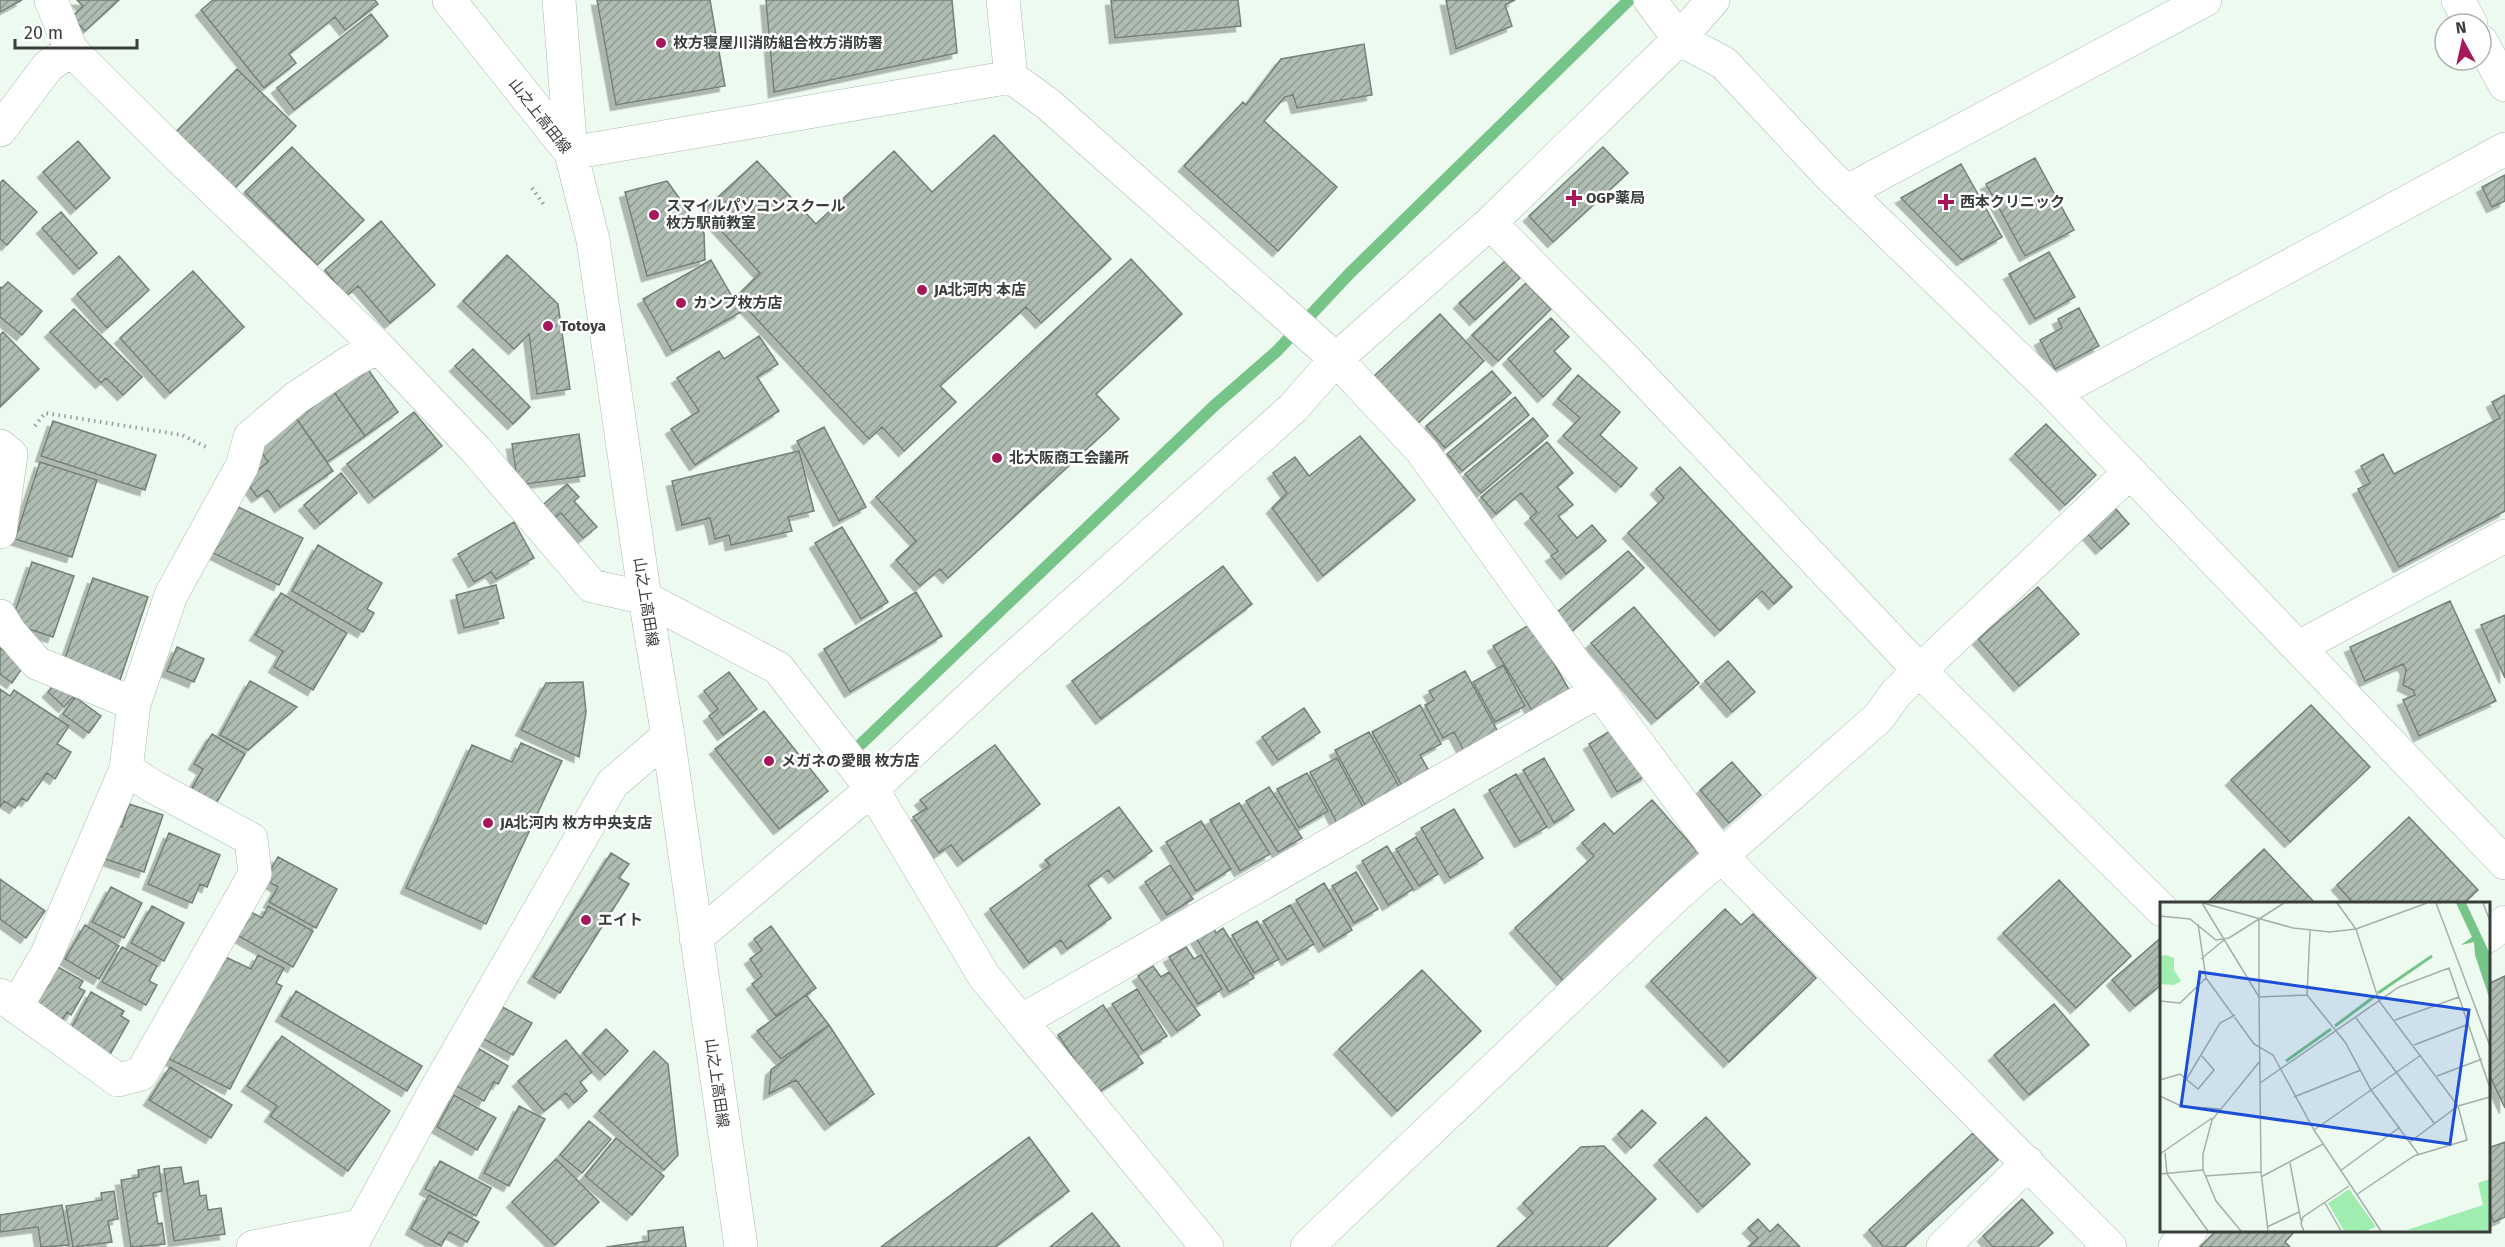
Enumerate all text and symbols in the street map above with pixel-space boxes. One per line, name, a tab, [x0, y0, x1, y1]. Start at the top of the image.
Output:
scale bar	[15, 12, 136, 50]
north arrow	[2433, 12, 2493, 72]
text: N	[2454, 17, 2468, 38]
text: 20 m	[24, 22, 63, 44]
place label: 枚方寝屋川消防組合枚方消防署	[673, 34, 883, 52]
marker: 枚方寝屋川消防組合枚方消防署	[654, 36, 668, 50]
street label: 山之上高田線	[505, 75, 575, 157]
place label: OGP薬局	[1586, 189, 1645, 207]
marker: OGP薬局	[1567, 191, 1581, 205]
marker: 西本クリニック	[1937, 193, 1955, 211]
place label: 西本クリニック	[1960, 193, 2065, 211]
place label: スマイルパソコンスクール 枚方駅前教室	[666, 197, 845, 232]
marker: スマイルパソコンスクール 枚方駅前教室	[647, 208, 661, 222]
place label: JA北河内 本店	[933, 281, 1026, 299]
marker: JA北河内 本店	[915, 283, 929, 297]
place label: カンプ枚方店	[693, 294, 783, 312]
marker: カンプ枚方店	[674, 296, 688, 310]
place label: Totoya	[560, 317, 606, 335]
marker: Totoya	[541, 319, 555, 333]
place label: 北大阪商工会議所	[1009, 449, 1129, 467]
marker: 北大阪商工会議所	[990, 451, 1004, 465]
street label: 山之上高田線	[630, 556, 662, 648]
place label: メガネの愛眼 枚方店	[781, 752, 920, 770]
marker: メガネの愛眼 枚方店	[762, 754, 776, 768]
place label: JA北河内 枚方中央支店	[499, 814, 652, 832]
marker: JA北河内 枚方中央支店	[481, 816, 495, 830]
inset map	[2160, 902, 2490, 1232]
place label: エイト	[598, 911, 643, 929]
marker: エイト	[579, 913, 593, 927]
street label: 山之上高田線	[702, 1037, 732, 1129]

